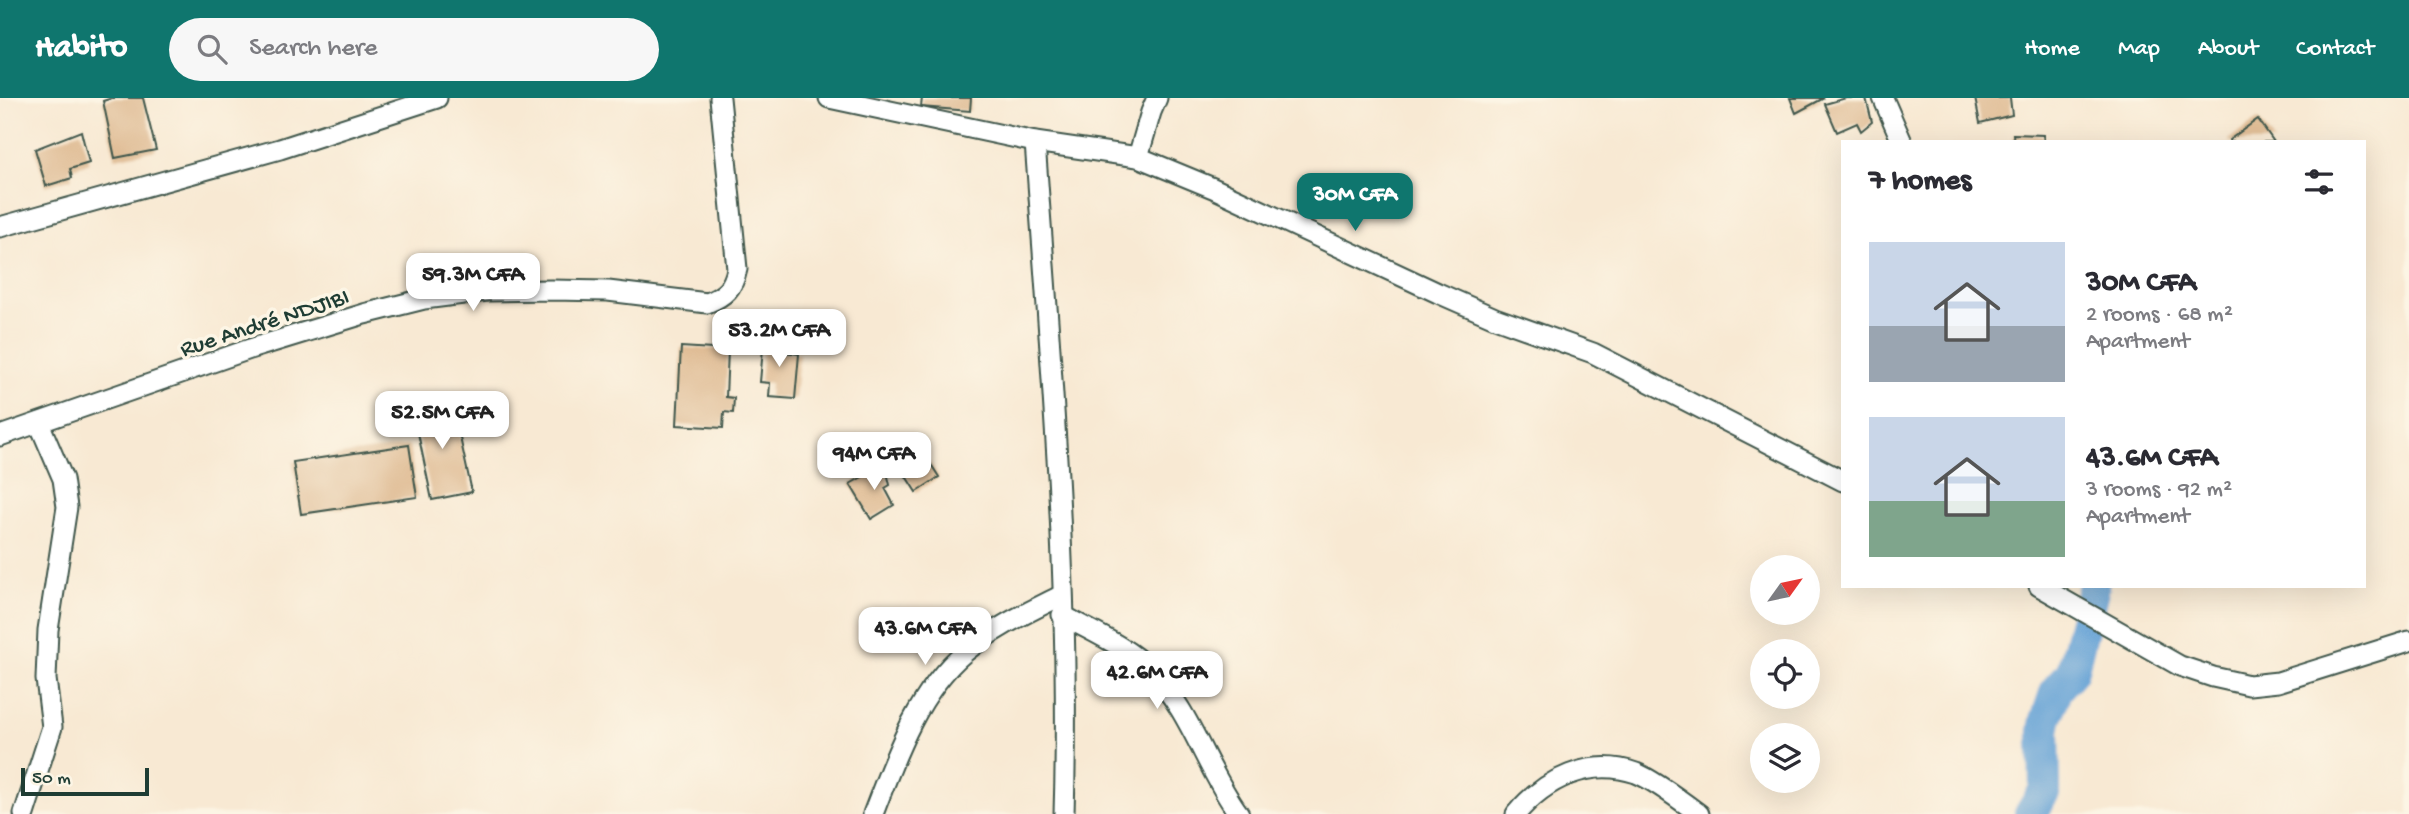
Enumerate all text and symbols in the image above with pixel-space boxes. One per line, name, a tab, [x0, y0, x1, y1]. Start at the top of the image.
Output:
search box	[169, 18, 659, 81]
text: Habito	[35, 30, 127, 68]
icon: search	[193, 30, 231, 68]
text: Search here	[249, 34, 377, 65]
text: Home	[2024, 35, 2080, 64]
text: Map	[2118, 35, 2160, 64]
text: About	[2198, 35, 2258, 64]
text: Contact	[2296, 35, 2374, 64]
icon: filters	[2300, 163, 2338, 201]
text: 7 homes	[1869, 165, 1971, 200]
pin: 30M CFA	[1290, 174, 1420, 233]
text: 30M CFA	[1313, 182, 1397, 209]
pin: 59.3M CFA	[393, 254, 553, 313]
text: 59.3M CFA	[422, 262, 524, 289]
text: 30M CFA	[2086, 267, 2196, 302]
icon: home	[1925, 270, 2009, 354]
street label: Rue André NDJIBI	[177, 283, 353, 365]
text: 2 rooms · 68 m²	[2086, 302, 2233, 329]
pin: 53.2M CFA	[699, 310, 859, 369]
text: 53.2M CFA	[728, 318, 830, 345]
text: Apartment	[2086, 329, 2190, 356]
pin: 52.5M CFA	[362, 392, 522, 451]
text: 52.5M CFA	[391, 400, 493, 427]
pin: 94M CFA	[809, 432, 939, 492]
text: 94M CFA	[833, 441, 915, 468]
text: 43.6M CFA	[2086, 442, 2218, 477]
icon: home	[1925, 445, 2009, 529]
text: 3 rooms · 92 m²	[2086, 477, 2232, 504]
text: Apartment	[2086, 504, 2190, 531]
north arrow	[1750, 555, 1820, 625]
map controls	[1750, 555, 1820, 793]
pin: 43.6M CFA	[845, 608, 1005, 667]
text: 43.6M CFA	[875, 616, 975, 643]
button: locate	[1750, 639, 1820, 709]
pin: 42.6M CFA	[1077, 652, 1237, 711]
text: 42.6M CFA	[1107, 660, 1207, 687]
button: layers	[1750, 723, 1820, 793]
scale bar	[21, 765, 149, 797]
text: 50 m	[32, 768, 71, 791]

